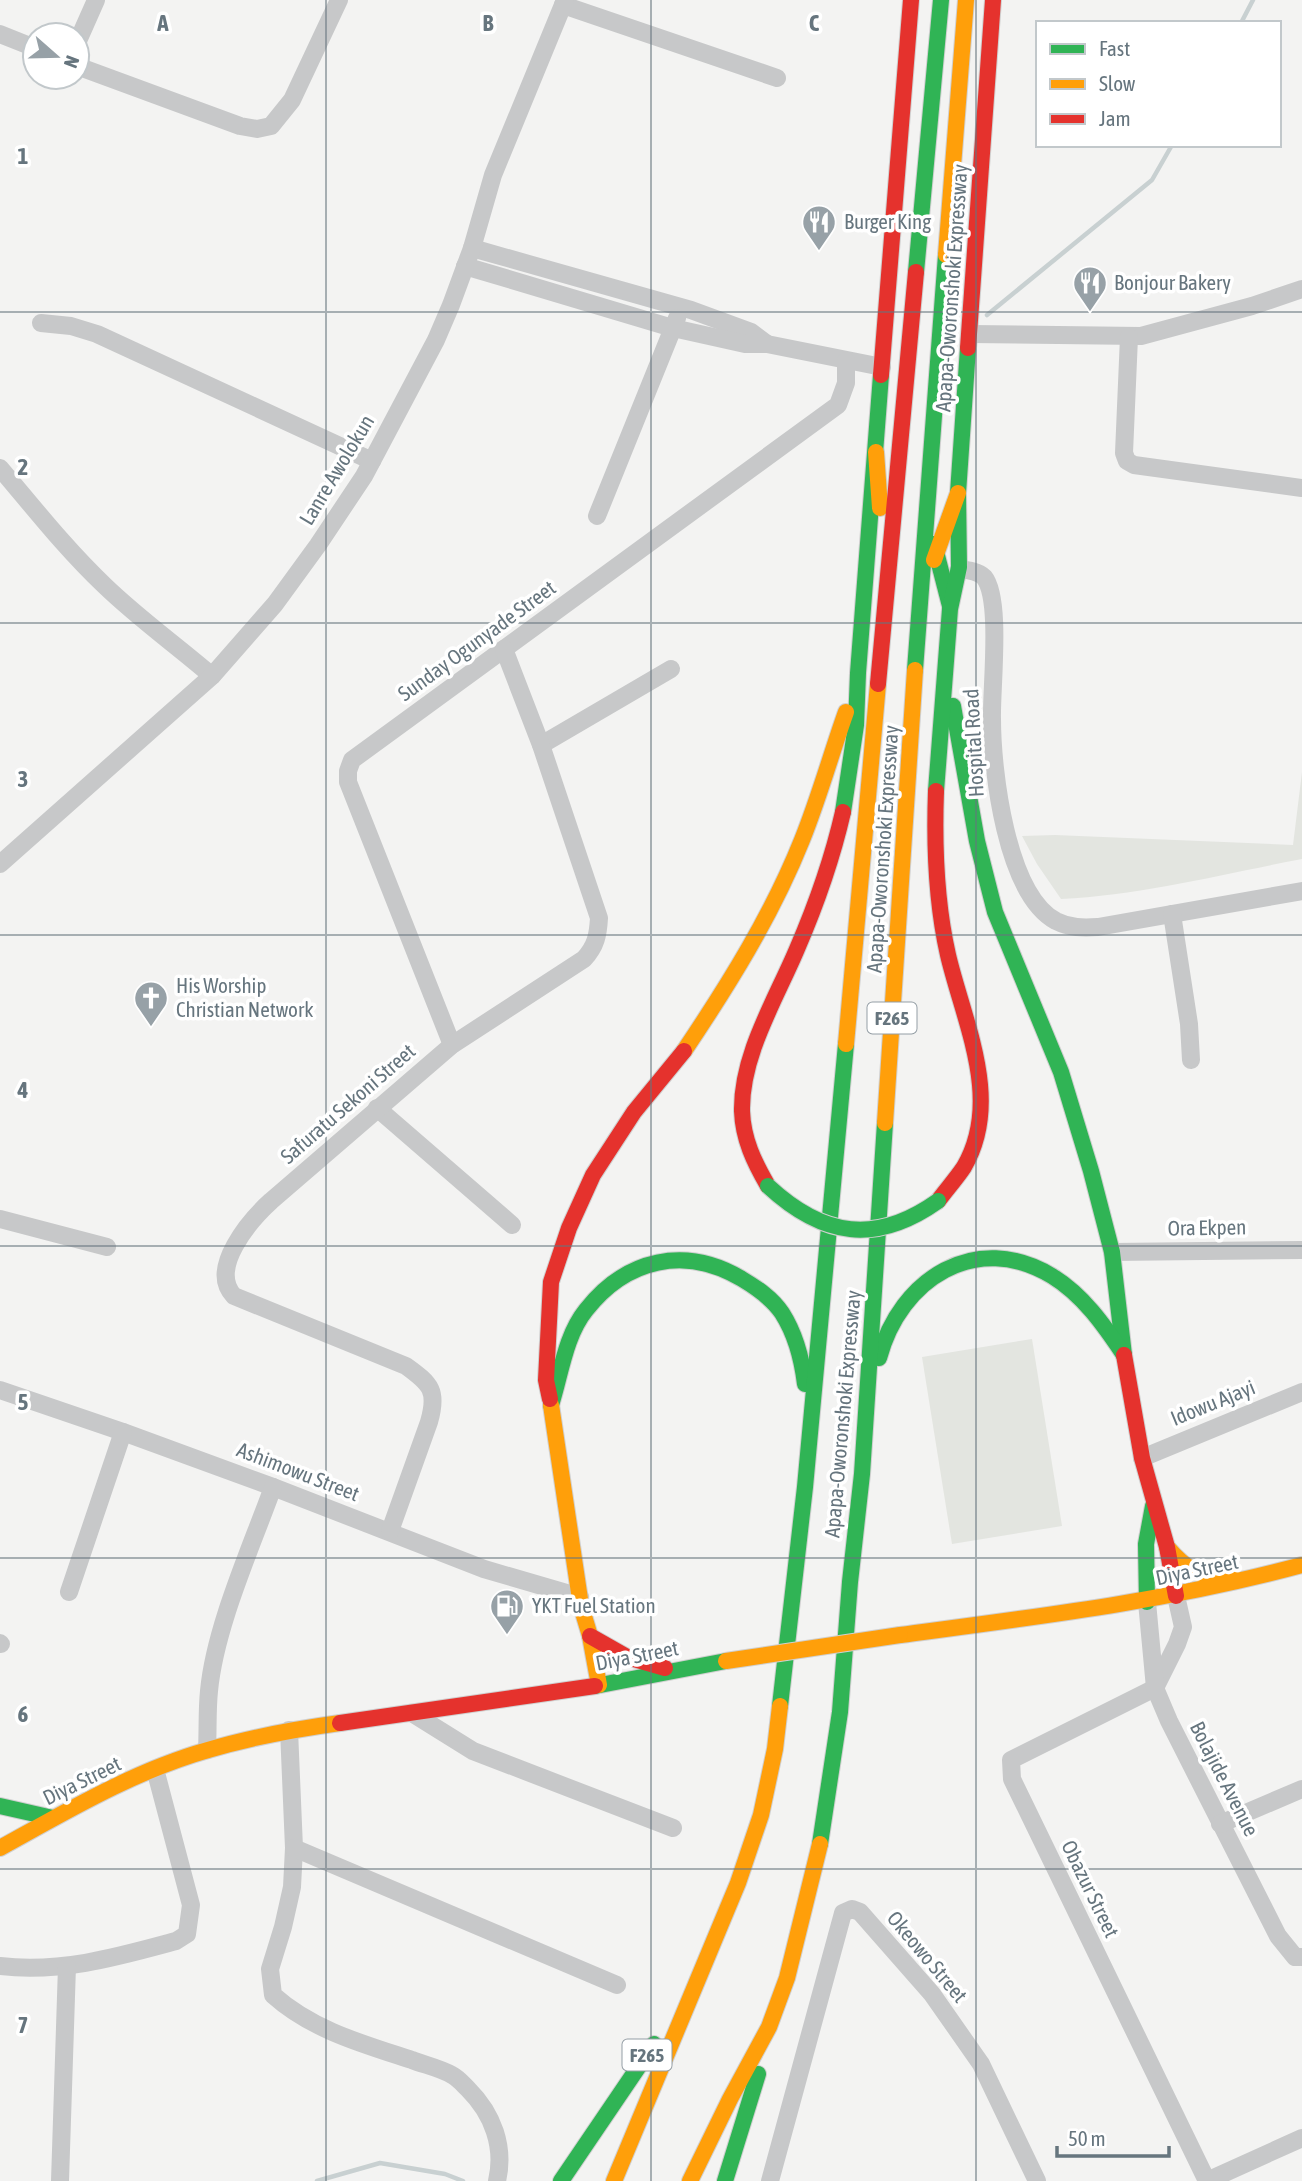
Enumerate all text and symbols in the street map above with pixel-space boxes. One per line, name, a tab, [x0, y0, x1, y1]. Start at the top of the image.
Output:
text: A	[156, 10, 169, 36]
text: B	[483, 10, 494, 36]
text: C	[809, 10, 820, 36]
north arrow	[21, 21, 91, 91]
legend	[1036, 21, 1281, 147]
text: Fast	[1099, 36, 1130, 60]
text: N	[60, 53, 84, 71]
text: Slow	[1099, 71, 1136, 95]
text: Jam	[1099, 106, 1131, 130]
text: 1	[18, 143, 29, 169]
street label: Apapa-Oworonshoki Expressway	[930, 163, 972, 413]
restaurant icon: Burger King	[800, 203, 838, 252]
place label: Burger King	[844, 209, 931, 233]
restaurant icon: Bonjour Bakery	[1071, 264, 1109, 313]
place label: Bonjour Bakery	[1114, 270, 1231, 294]
street label: Lanre Awolokun	[294, 410, 378, 529]
text: 2	[18, 454, 28, 480]
street label: Sunday Ogunyade Street	[393, 575, 560, 705]
street label: Hospital Road	[958, 688, 988, 798]
street label: Apapa-Oworonshoki Expressway	[861, 724, 903, 974]
text: 3	[18, 766, 28, 792]
place label: His Worship Christian Network	[176, 973, 313, 1021]
church icon: His Worship Christian Network	[132, 979, 170, 1028]
road number: F265	[868, 1002, 917, 1034]
street label: Safuratu Sekoni Street	[275, 1038, 419, 1168]
text: 4	[17, 1077, 29, 1103]
street label: Ora Ekpen	[1168, 1214, 1246, 1240]
street label: Apapa-Oworonshoki Expressway	[819, 1289, 865, 1539]
street label: Idowu Ajayi	[1167, 1374, 1258, 1430]
text: 5	[18, 1389, 29, 1415]
street label: Ashimowu Street	[234, 1437, 363, 1505]
street label: Diya Street	[1153, 1549, 1240, 1589]
fuel station icon: YKT Fuel Station	[488, 1587, 526, 1636]
place label: YKT Fuel Station	[532, 1593, 656, 1617]
street label: Diya Street	[593, 1635, 680, 1675]
text: 6	[18, 1701, 29, 1727]
street label: Bolajide Avenue	[1186, 1717, 1264, 1840]
street label: Diya Street	[39, 1751, 124, 1809]
street label: Obazur Street	[1057, 1836, 1125, 1941]
street label: Okeowo Street	[883, 1906, 973, 2007]
text: 7	[18, 2012, 28, 2038]
road number: F265	[622, 2039, 672, 2070]
scale bar	[1057, 2114, 1169, 2158]
text: 50 m	[1068, 2126, 1106, 2150]

